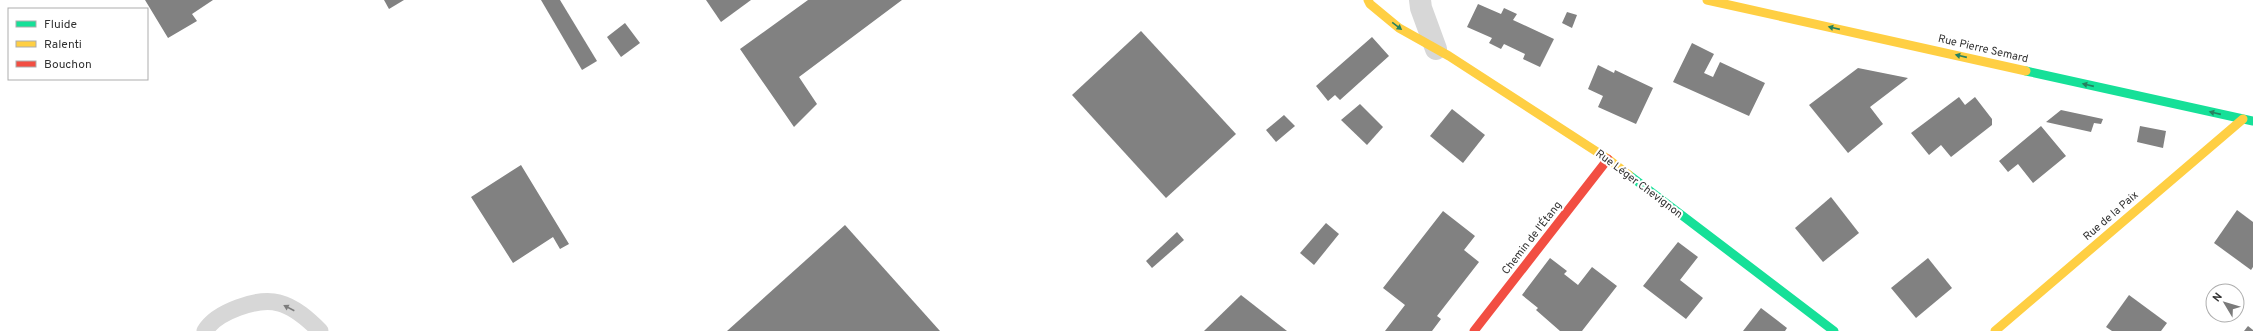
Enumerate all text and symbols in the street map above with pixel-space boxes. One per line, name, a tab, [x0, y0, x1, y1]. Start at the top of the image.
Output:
legend	[8, 8, 148, 80]
text: Fluide	[44, 17, 77, 33]
one-way arrow	[1391, 22, 1402, 30]
one-way arrow	[1828, 25, 1840, 31]
street label: Rue Pierre Semard	[1937, 32, 2029, 66]
text: Ralenti	[44, 37, 82, 53]
one-way arrow	[1955, 53, 1967, 59]
text: Bouchon	[44, 57, 92, 73]
one-way arrow	[2082, 81, 2094, 87]
one-way arrow	[2209, 109, 2221, 115]
street label: Rue Léger Chevignon	[1593, 147, 1685, 221]
street label: Rue de la Paix	[2080, 188, 2142, 244]
street label: Chemin de l'Étang	[1498, 198, 1565, 278]
north arrow	[2205, 283, 2245, 323]
text: N	[2210, 290, 2226, 305]
one-way arrow	[283, 305, 295, 311]

